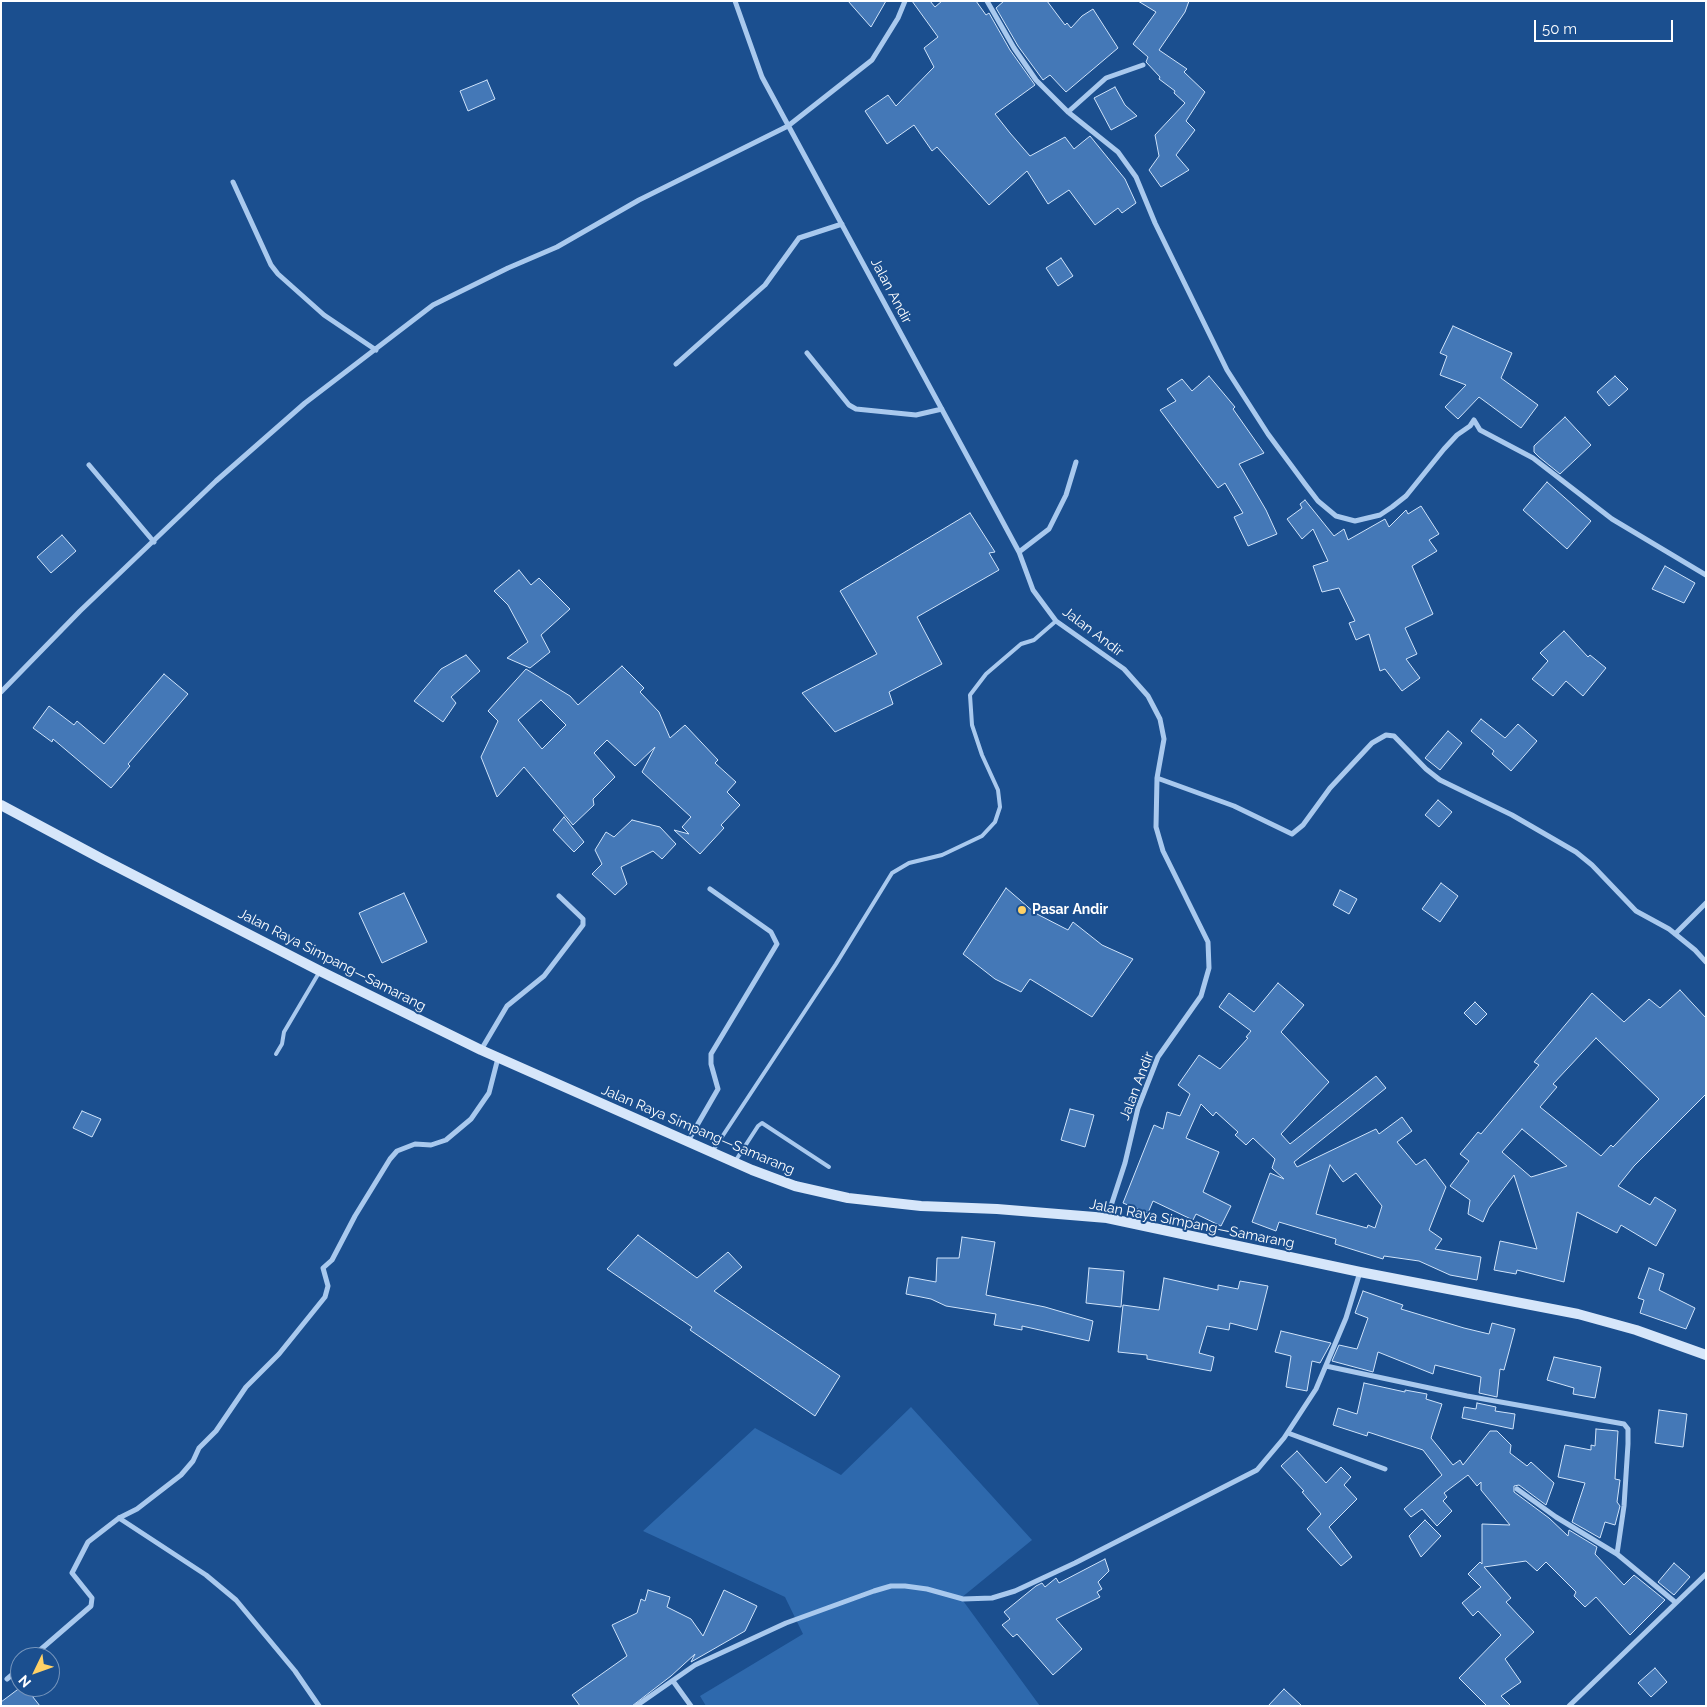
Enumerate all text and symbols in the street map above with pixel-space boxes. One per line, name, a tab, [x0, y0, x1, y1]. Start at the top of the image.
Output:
scale bar	[1537, 10, 1676, 42]
text: 50 m	[1542, 20, 1577, 38]
street label: Jalan Andir	[867, 255, 915, 327]
street label: Jalan Andir	[1059, 604, 1127, 660]
place label: Pasar Andir	[1032, 902, 1108, 918]
marker: Pasar Andir	[1016, 904, 1028, 916]
street label: Jalan Raya Simpang—Samarang	[235, 905, 429, 1015]
street label: Jalan Andir	[1116, 1050, 1158, 1122]
street label: Jalan Raya Simpang—Samarang	[599, 1082, 797, 1178]
street label: Jalan Raya Simpang—Samarang	[1088, 1196, 1296, 1252]
north arrow	[10, 1647, 60, 1697]
text: N	[15, 1672, 34, 1691]

